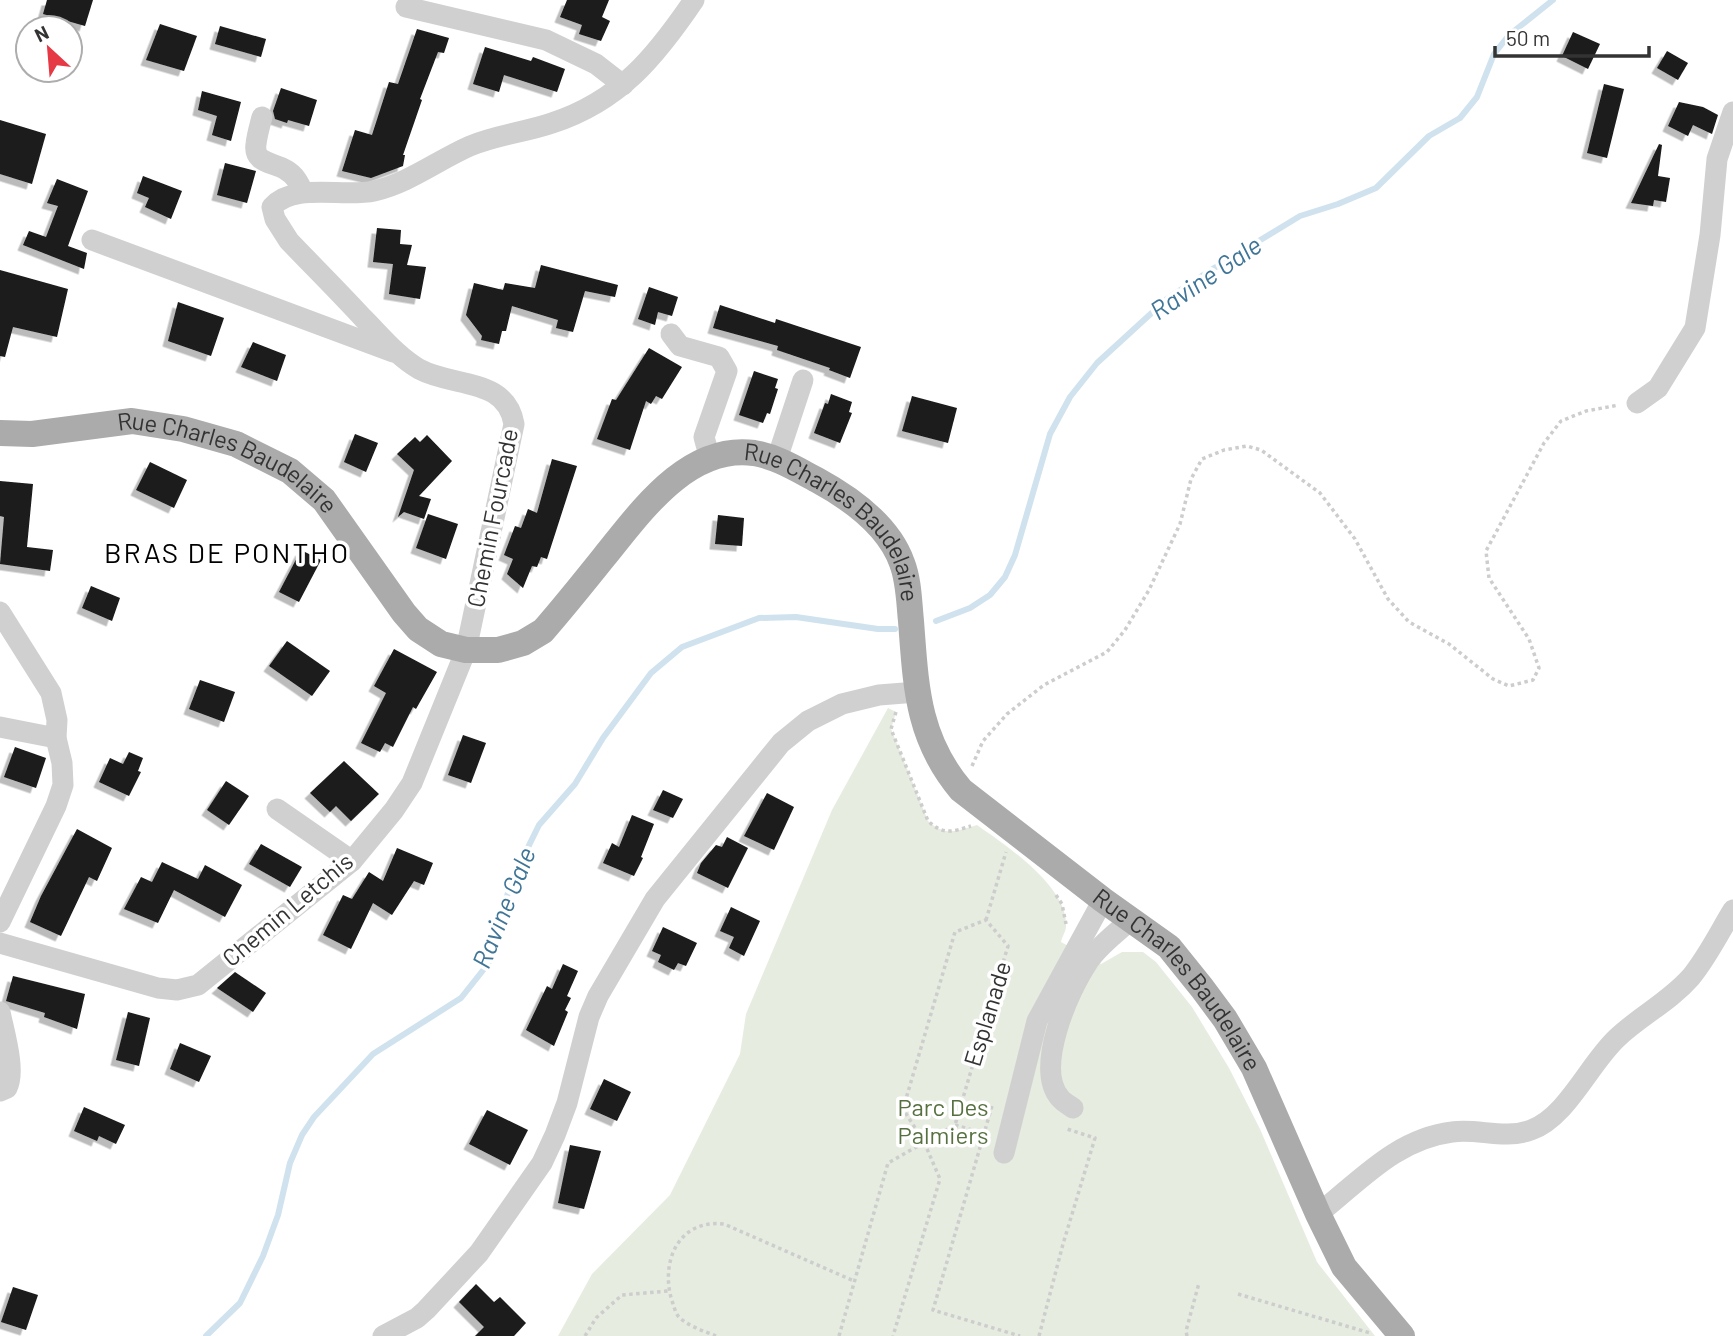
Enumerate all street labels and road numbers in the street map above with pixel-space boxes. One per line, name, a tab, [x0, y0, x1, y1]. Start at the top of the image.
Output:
street label: Rue Charles Baudelaire	[115, 405, 345, 518]
street label: Chemin Fourcade	[460, 426, 523, 610]
street label: Rue Charles Baudelaire	[743, 436, 925, 603]
street label: Chemin Letchis	[216, 846, 358, 972]
street label: Rue Charles Baudelaire	[1088, 882, 1268, 1075]
street label: Esplanade	[957, 958, 1016, 1070]

